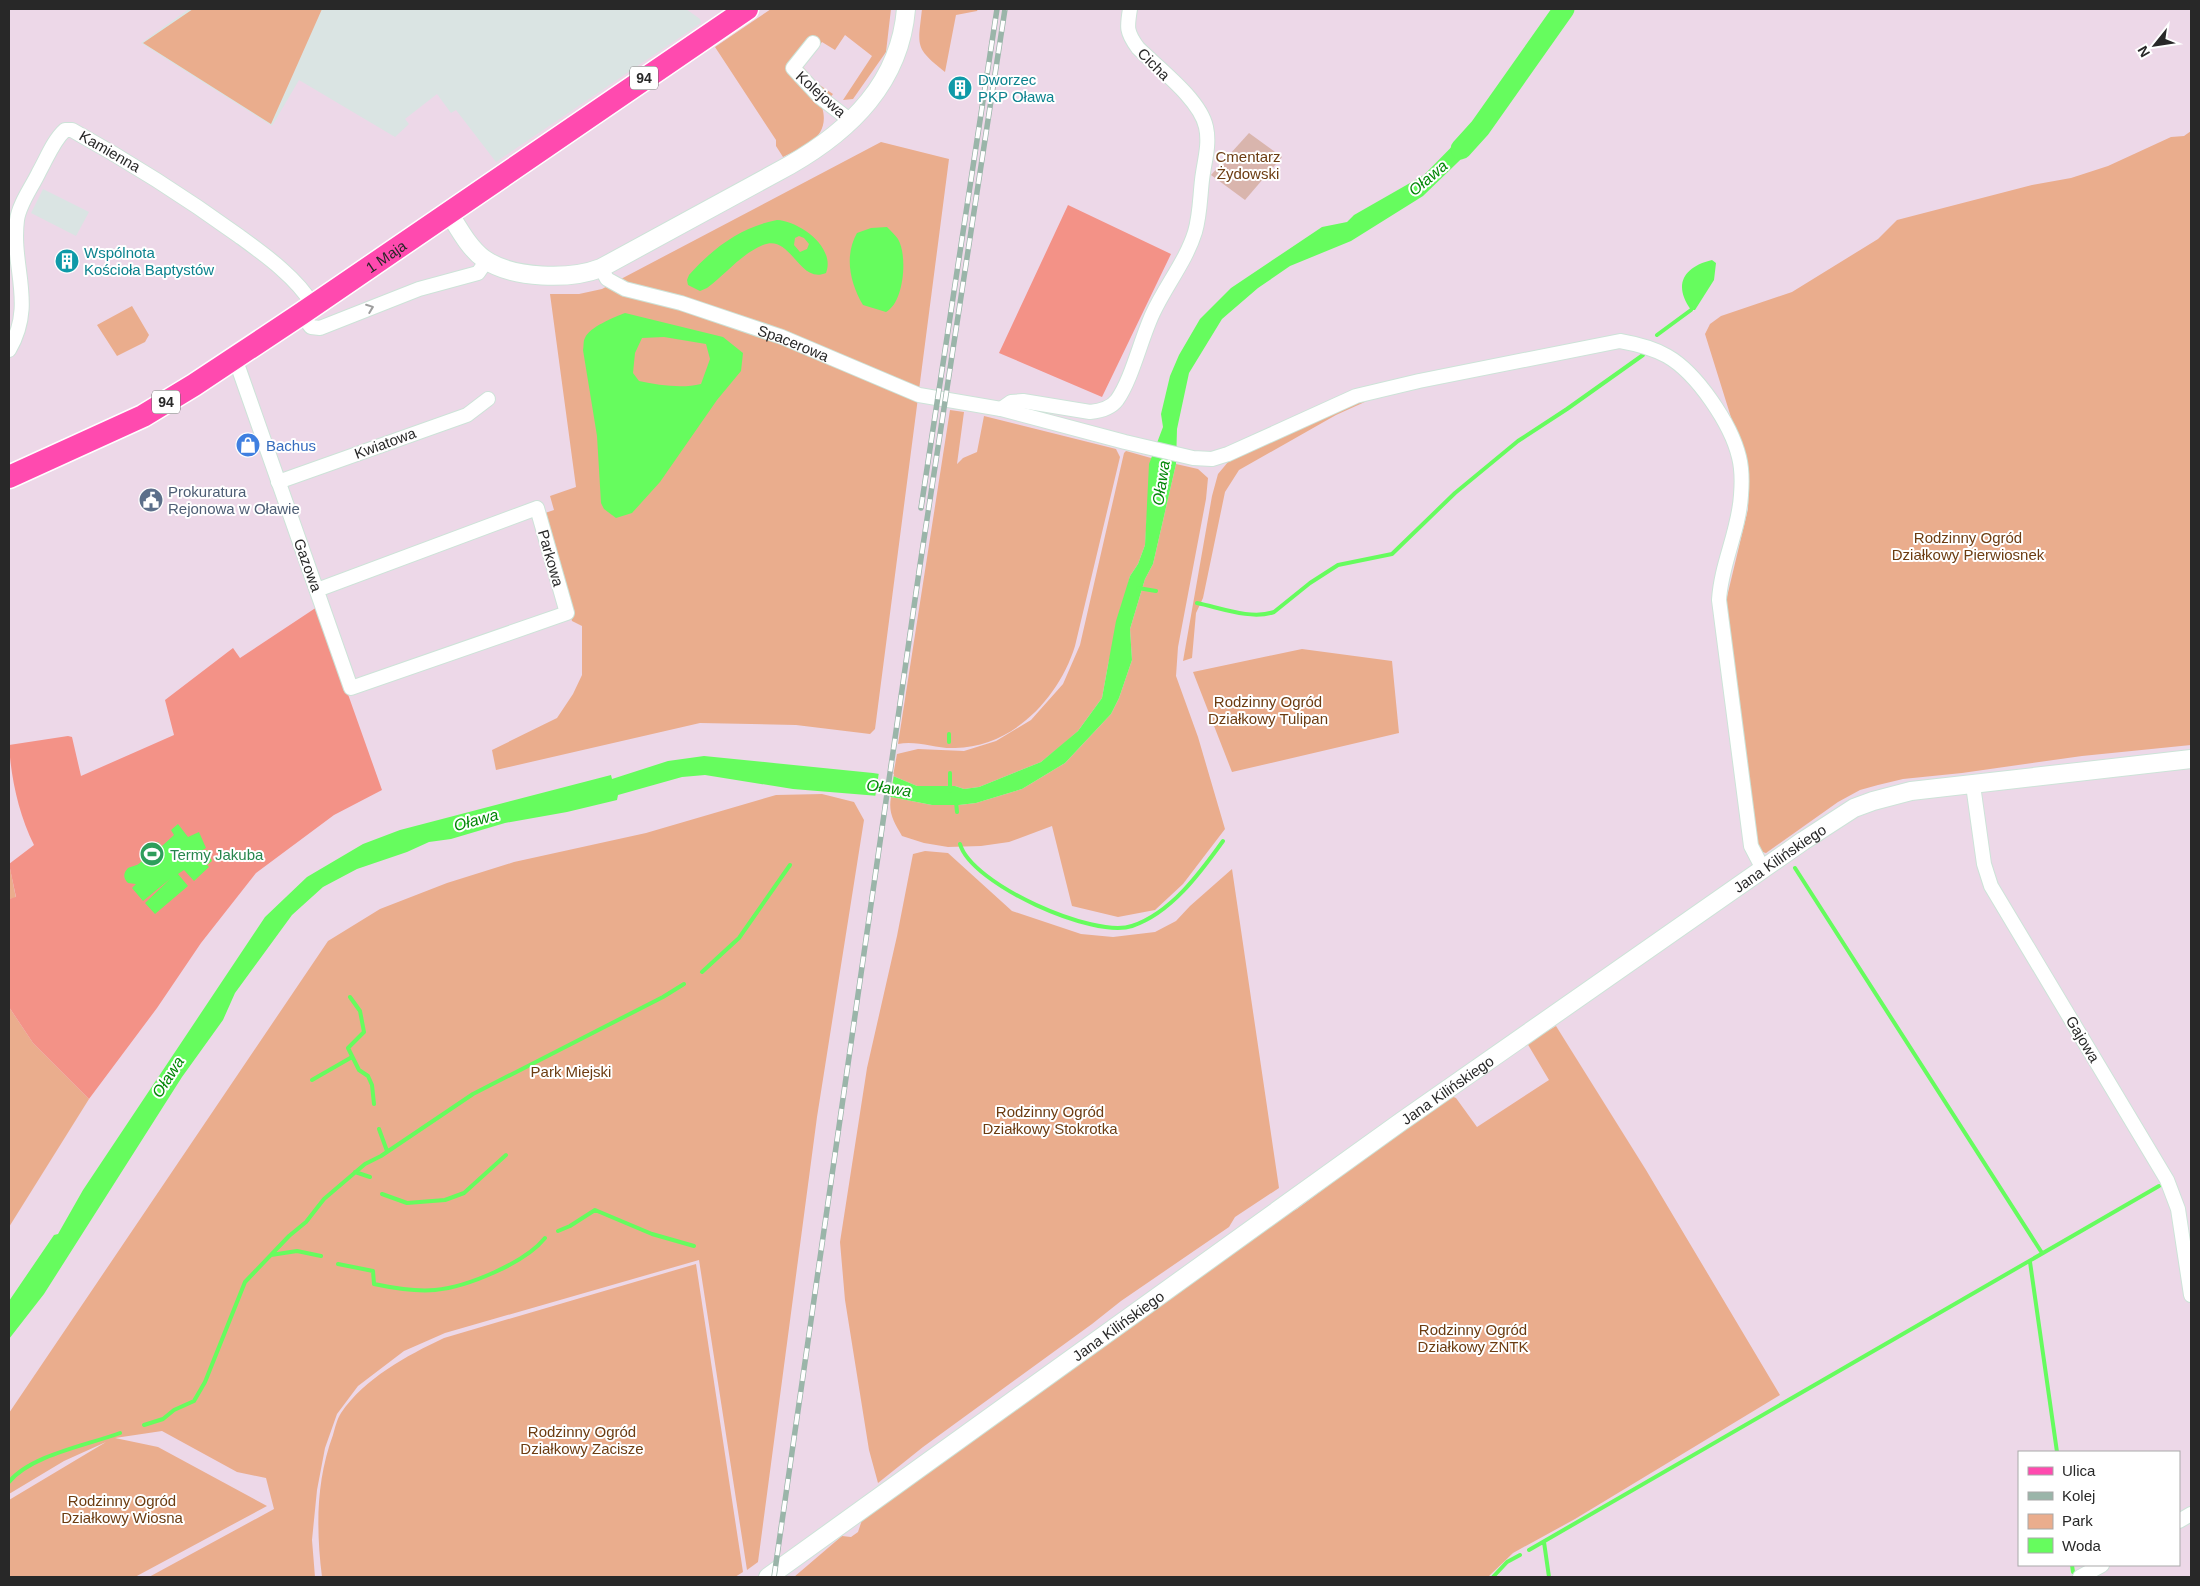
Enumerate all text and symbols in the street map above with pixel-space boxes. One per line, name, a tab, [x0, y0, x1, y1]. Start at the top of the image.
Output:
north arrow	[2130, 20, 2180, 70]
text: N	[2134, 43, 2153, 60]
street label: Cicha	[1134, 44, 1174, 84]
road number: 94	[630, 66, 658, 90]
street label: Kolejowa	[793, 67, 850, 121]
place label: Dworzec PKP Oława	[978, 71, 1055, 105]
building icon: Dworzec PKP Oława	[947, 75, 973, 101]
street label: Kamienna	[77, 127, 144, 176]
park label: Cmentarz Żydowski	[1215, 148, 1281, 182]
water label: Oława	[1405, 157, 1451, 199]
street label: 1 Maja	[362, 236, 410, 276]
place label: Wspólnota Kościoła Baptystów	[84, 244, 214, 278]
building icon: Wspólnota Kościoła Baptystów	[54, 248, 80, 274]
one-way arrow	[365, 304, 374, 314]
street label: Spacerowa	[756, 321, 832, 365]
road number: 94	[152, 391, 180, 414]
street label: Kwiatowa	[352, 424, 419, 462]
shop icon: Bachus	[235, 432, 261, 458]
place label: Bachus	[266, 437, 316, 454]
water label: Oława	[1149, 459, 1173, 507]
place label: Prokuratura Rejonowa w Oławie	[168, 483, 300, 517]
public building icon: Prokuratura Rejonowa w Oławie	[138, 487, 164, 513]
street label: Parkowa	[535, 528, 567, 589]
park label: Rodzinny Ogród Działkowy Pierwiosnek	[1892, 529, 2045, 563]
street label: Gazowa	[291, 536, 326, 594]
park label: Rodzinny Ogród Działkowy Tulipan	[1208, 693, 1328, 727]
water label: Oława	[865, 776, 913, 800]
water label: Oława	[452, 806, 500, 834]
street label: Jana Kilińskiego	[1730, 820, 1829, 896]
sports icon: Termy Jakuba	[139, 841, 165, 867]
place label: Termy Jakuba	[170, 846, 264, 863]
street label: Gajowa	[2063, 1013, 2104, 1066]
street label: Jana Kilińskiego	[1398, 1051, 1496, 1128]
water label: Oława	[149, 1053, 188, 1101]
park label: Park Miejski	[531, 1063, 611, 1080]
park label: Rodzinny Ogród Działkowy Stokrotka	[982, 1103, 1118, 1137]
street label: Jana Kilińskiego	[1069, 1287, 1167, 1364]
park label: Rodzinny Ogród Działkowy ZNTK	[1418, 1321, 1528, 1355]
park label: Rodzinny Ogród Działkowy Zacisze	[520, 1423, 644, 1457]
legend	[2018, 1451, 2180, 1566]
text: Ulica	[2062, 1462, 2096, 1479]
text: Kolej	[2062, 1487, 2095, 1504]
park label: Rodzinny Ogród Działkowy Wiosna	[61, 1492, 184, 1526]
text: Park	[2062, 1512, 2093, 1529]
text: Woda	[2062, 1537, 2102, 1554]

